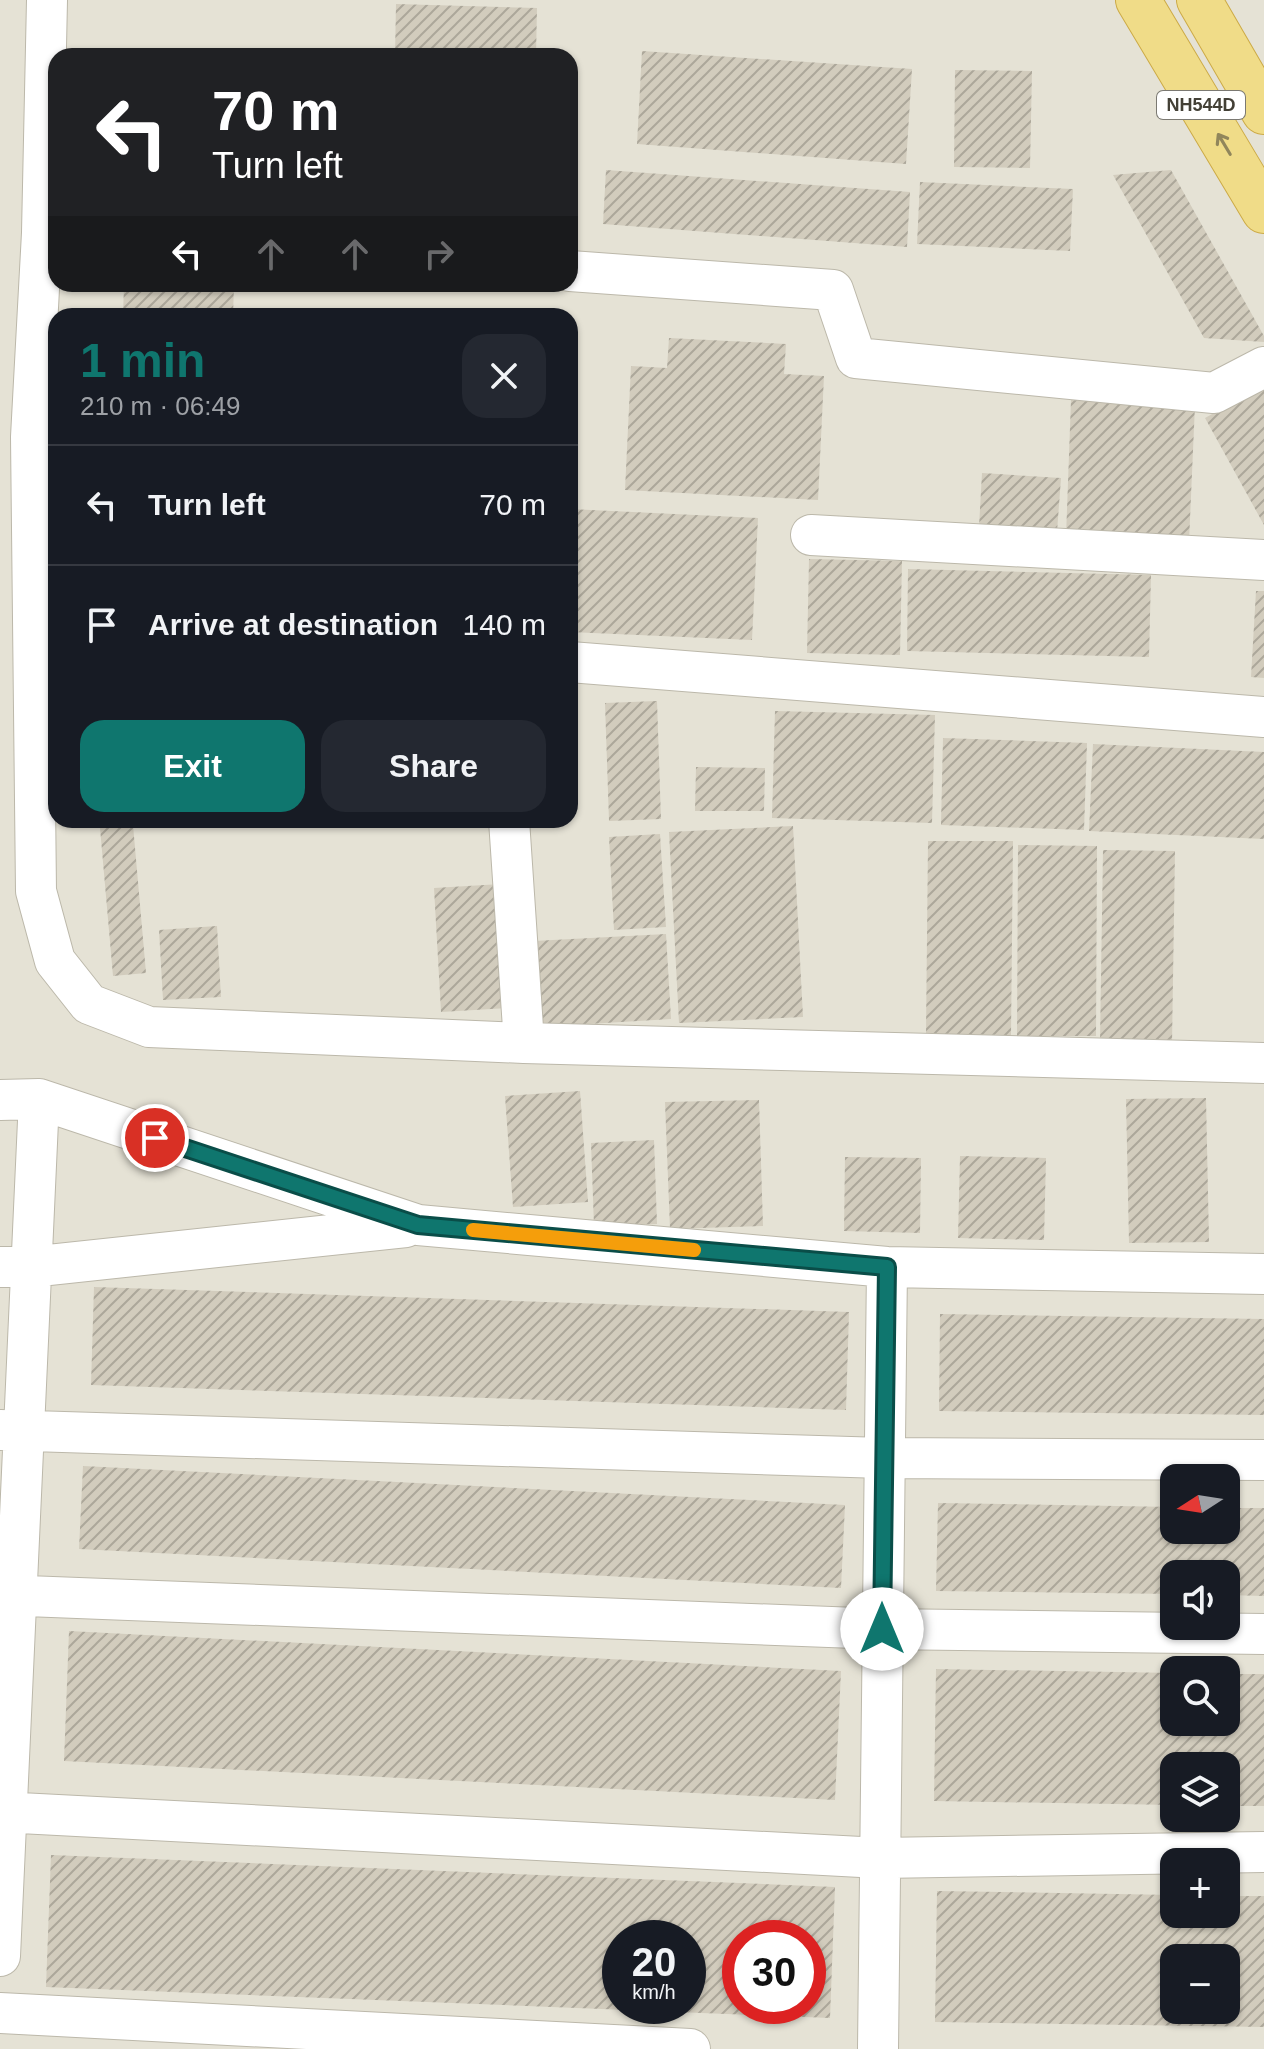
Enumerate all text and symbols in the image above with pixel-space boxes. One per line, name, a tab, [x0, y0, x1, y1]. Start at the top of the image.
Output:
text: 70 m	[212, 79, 340, 142]
icon: left	[80, 80, 184, 184]
road number: NH544D	[1157, 91, 1245, 119]
one-way arrow	[1216, 133, 1232, 156]
text: Turn left	[212, 145, 343, 186]
icon: left	[165, 232, 209, 276]
icon: ahead	[249, 232, 293, 276]
icon: ahead	[333, 232, 377, 276]
icon: right	[417, 232, 461, 276]
text: 1 min	[80, 334, 205, 387]
button: close	[462, 334, 546, 418]
text: 210 m · 06:49	[80, 391, 240, 421]
icon: left	[80, 483, 124, 527]
text: Turn left	[148, 488, 266, 521]
text: 70 m	[479, 488, 546, 521]
icon: arrive	[80, 603, 124, 647]
text: Arrive at destination	[148, 608, 438, 641]
text: 140 m	[463, 608, 546, 641]
button: Exit	[80, 720, 305, 812]
button: Share	[321, 720, 546, 812]
pin	[121, 1104, 189, 1172]
icon: arrive	[133, 1116, 177, 1160]
north arrow	[1160, 1464, 1240, 1544]
map controls	[1160, 1464, 1240, 2024]
button: sound	[1160, 1560, 1240, 1640]
position arrow	[840, 1587, 924, 1671]
button: search	[1160, 1656, 1240, 1736]
button: layers	[1160, 1752, 1240, 1832]
button: +	[1160, 1848, 1240, 1928]
speed limit sign: 30	[722, 1920, 826, 2024]
text: 20	[632, 1940, 676, 1984]
button: −	[1160, 1944, 1240, 2024]
text: km/h	[632, 1981, 676, 2003]

